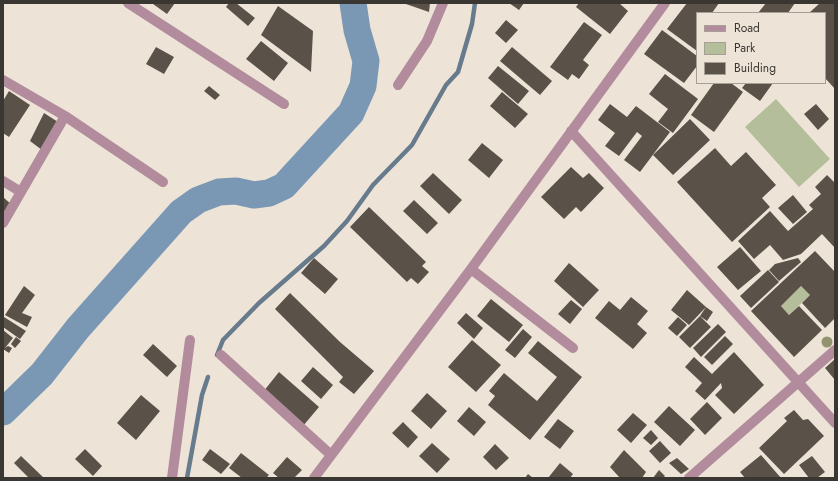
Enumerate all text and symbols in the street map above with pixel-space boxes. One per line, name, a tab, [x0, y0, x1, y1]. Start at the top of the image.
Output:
legend	[696, 12, 826, 84]
text: Road	[734, 19, 760, 37]
text: Park	[734, 39, 755, 57]
text: Building	[734, 59, 776, 77]

